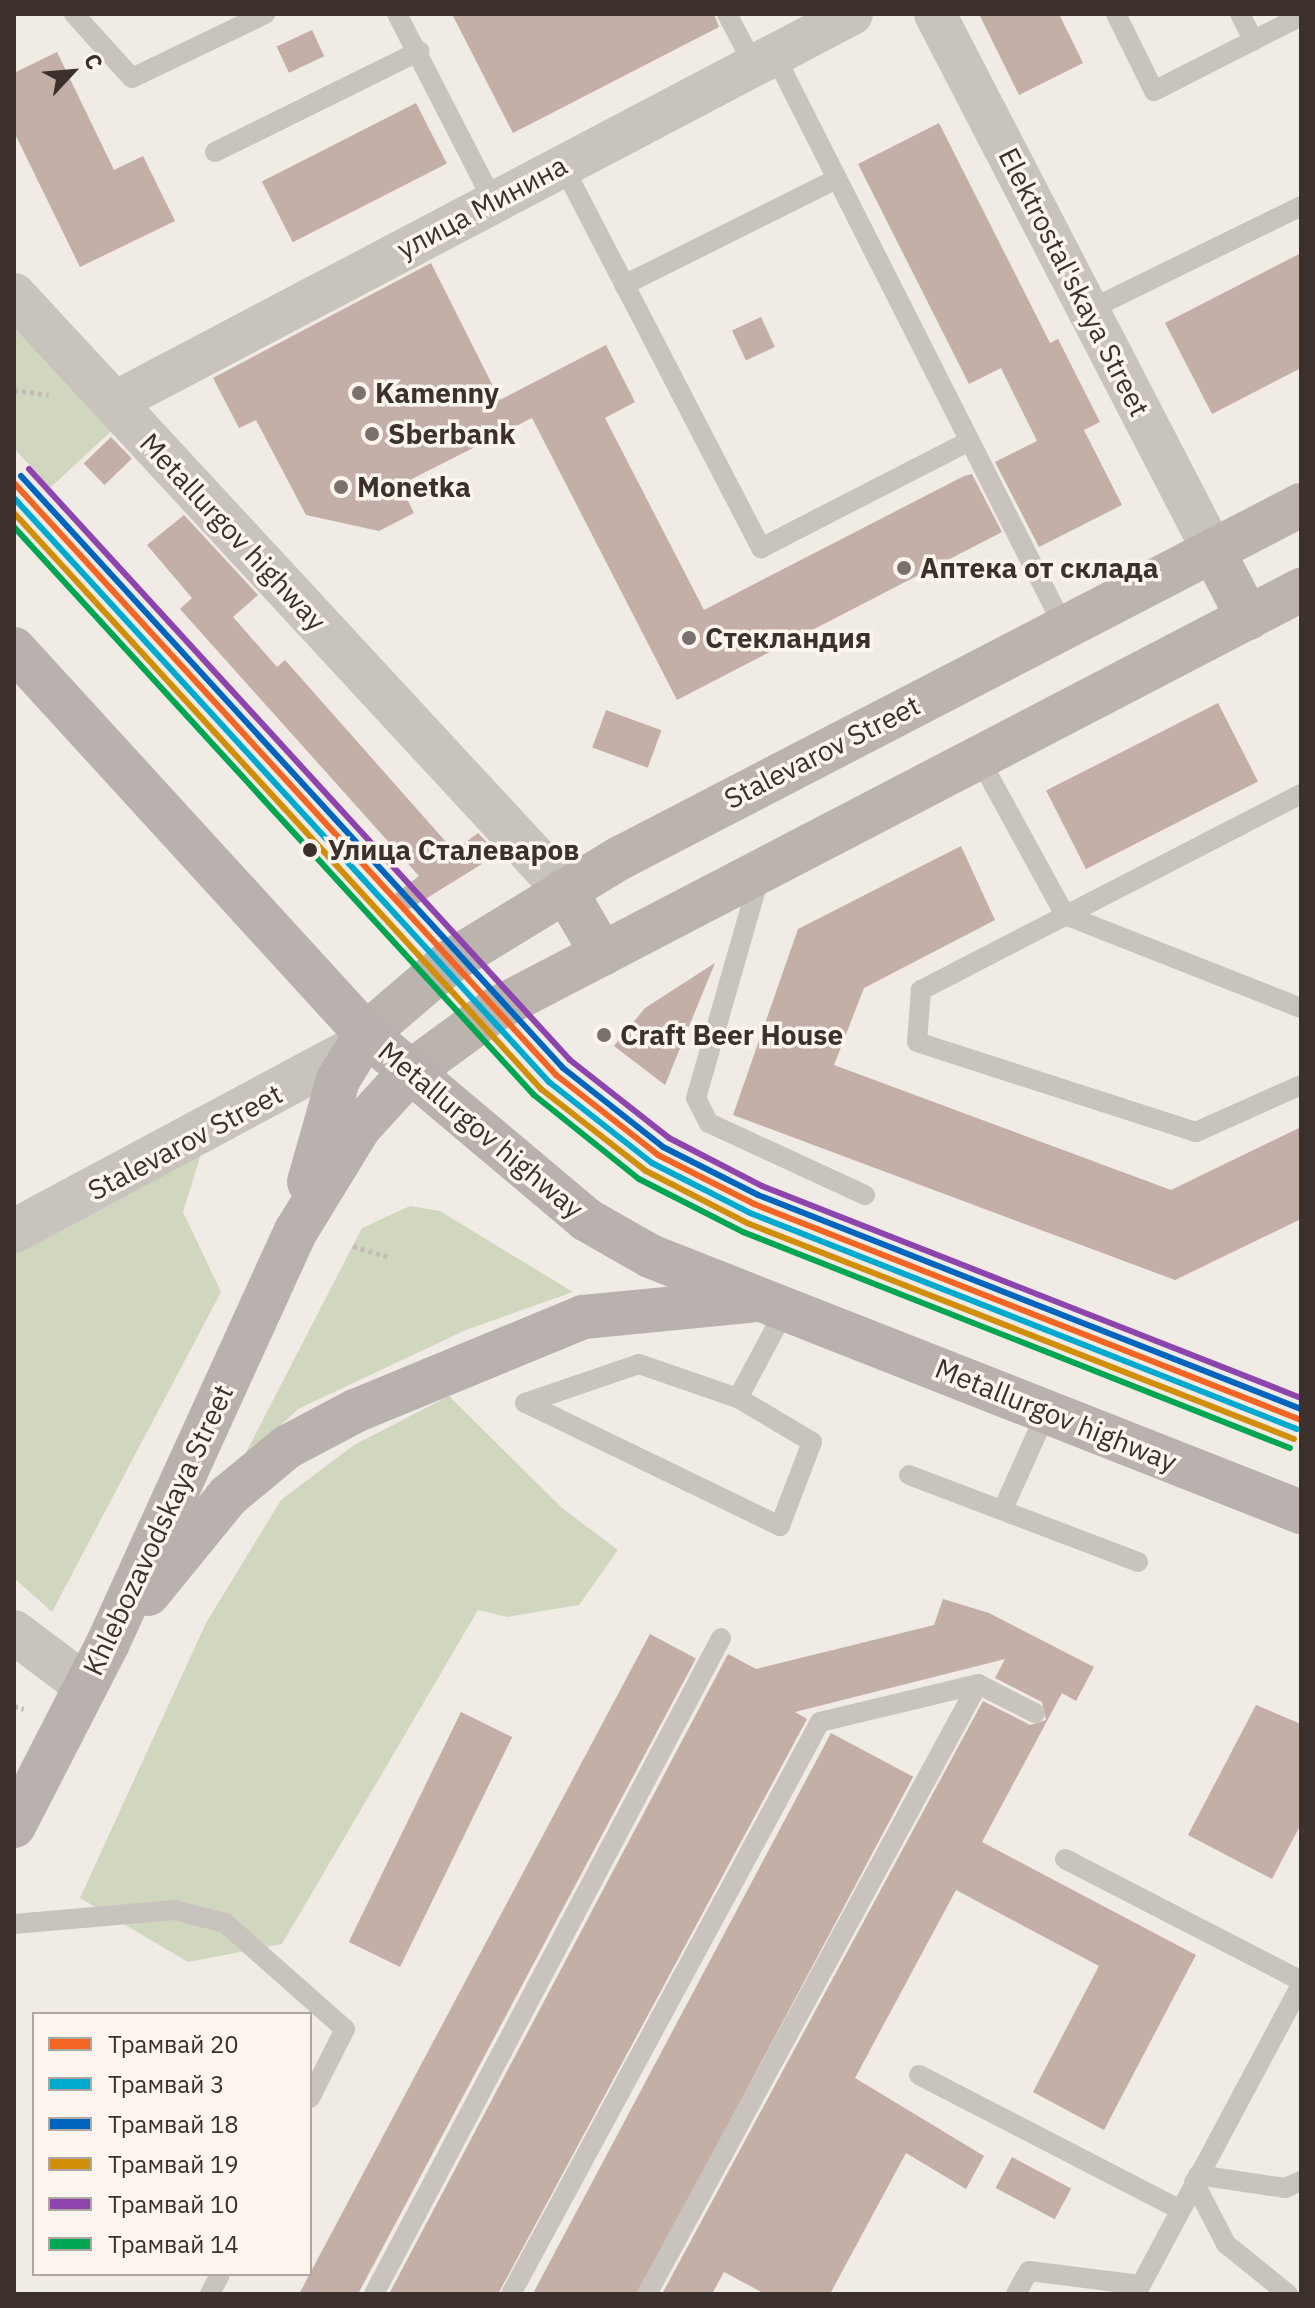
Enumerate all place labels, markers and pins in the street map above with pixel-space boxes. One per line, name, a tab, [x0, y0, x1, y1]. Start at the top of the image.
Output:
place label: Kamenny	[375, 376, 499, 410]
marker: Kamenny	[350, 384, 368, 402]
place label: Sberbank	[388, 417, 515, 451]
marker: Sberbank	[363, 425, 381, 443]
place label: Monetka	[357, 470, 471, 504]
marker: Monetka	[332, 478, 350, 496]
place label: Аптека от склада	[920, 551, 1159, 585]
marker: Аптека от склада	[895, 559, 913, 577]
place label: Стекландия	[705, 621, 871, 655]
marker: Стекландия	[680, 629, 698, 647]
place label: Улица Сталеваров	[328, 833, 579, 867]
marker: Улица Сталеваров	[299, 839, 321, 861]
place label: Craft Beer House	[620, 1018, 843, 1052]
marker: Craft Beer House	[595, 1026, 613, 1044]

